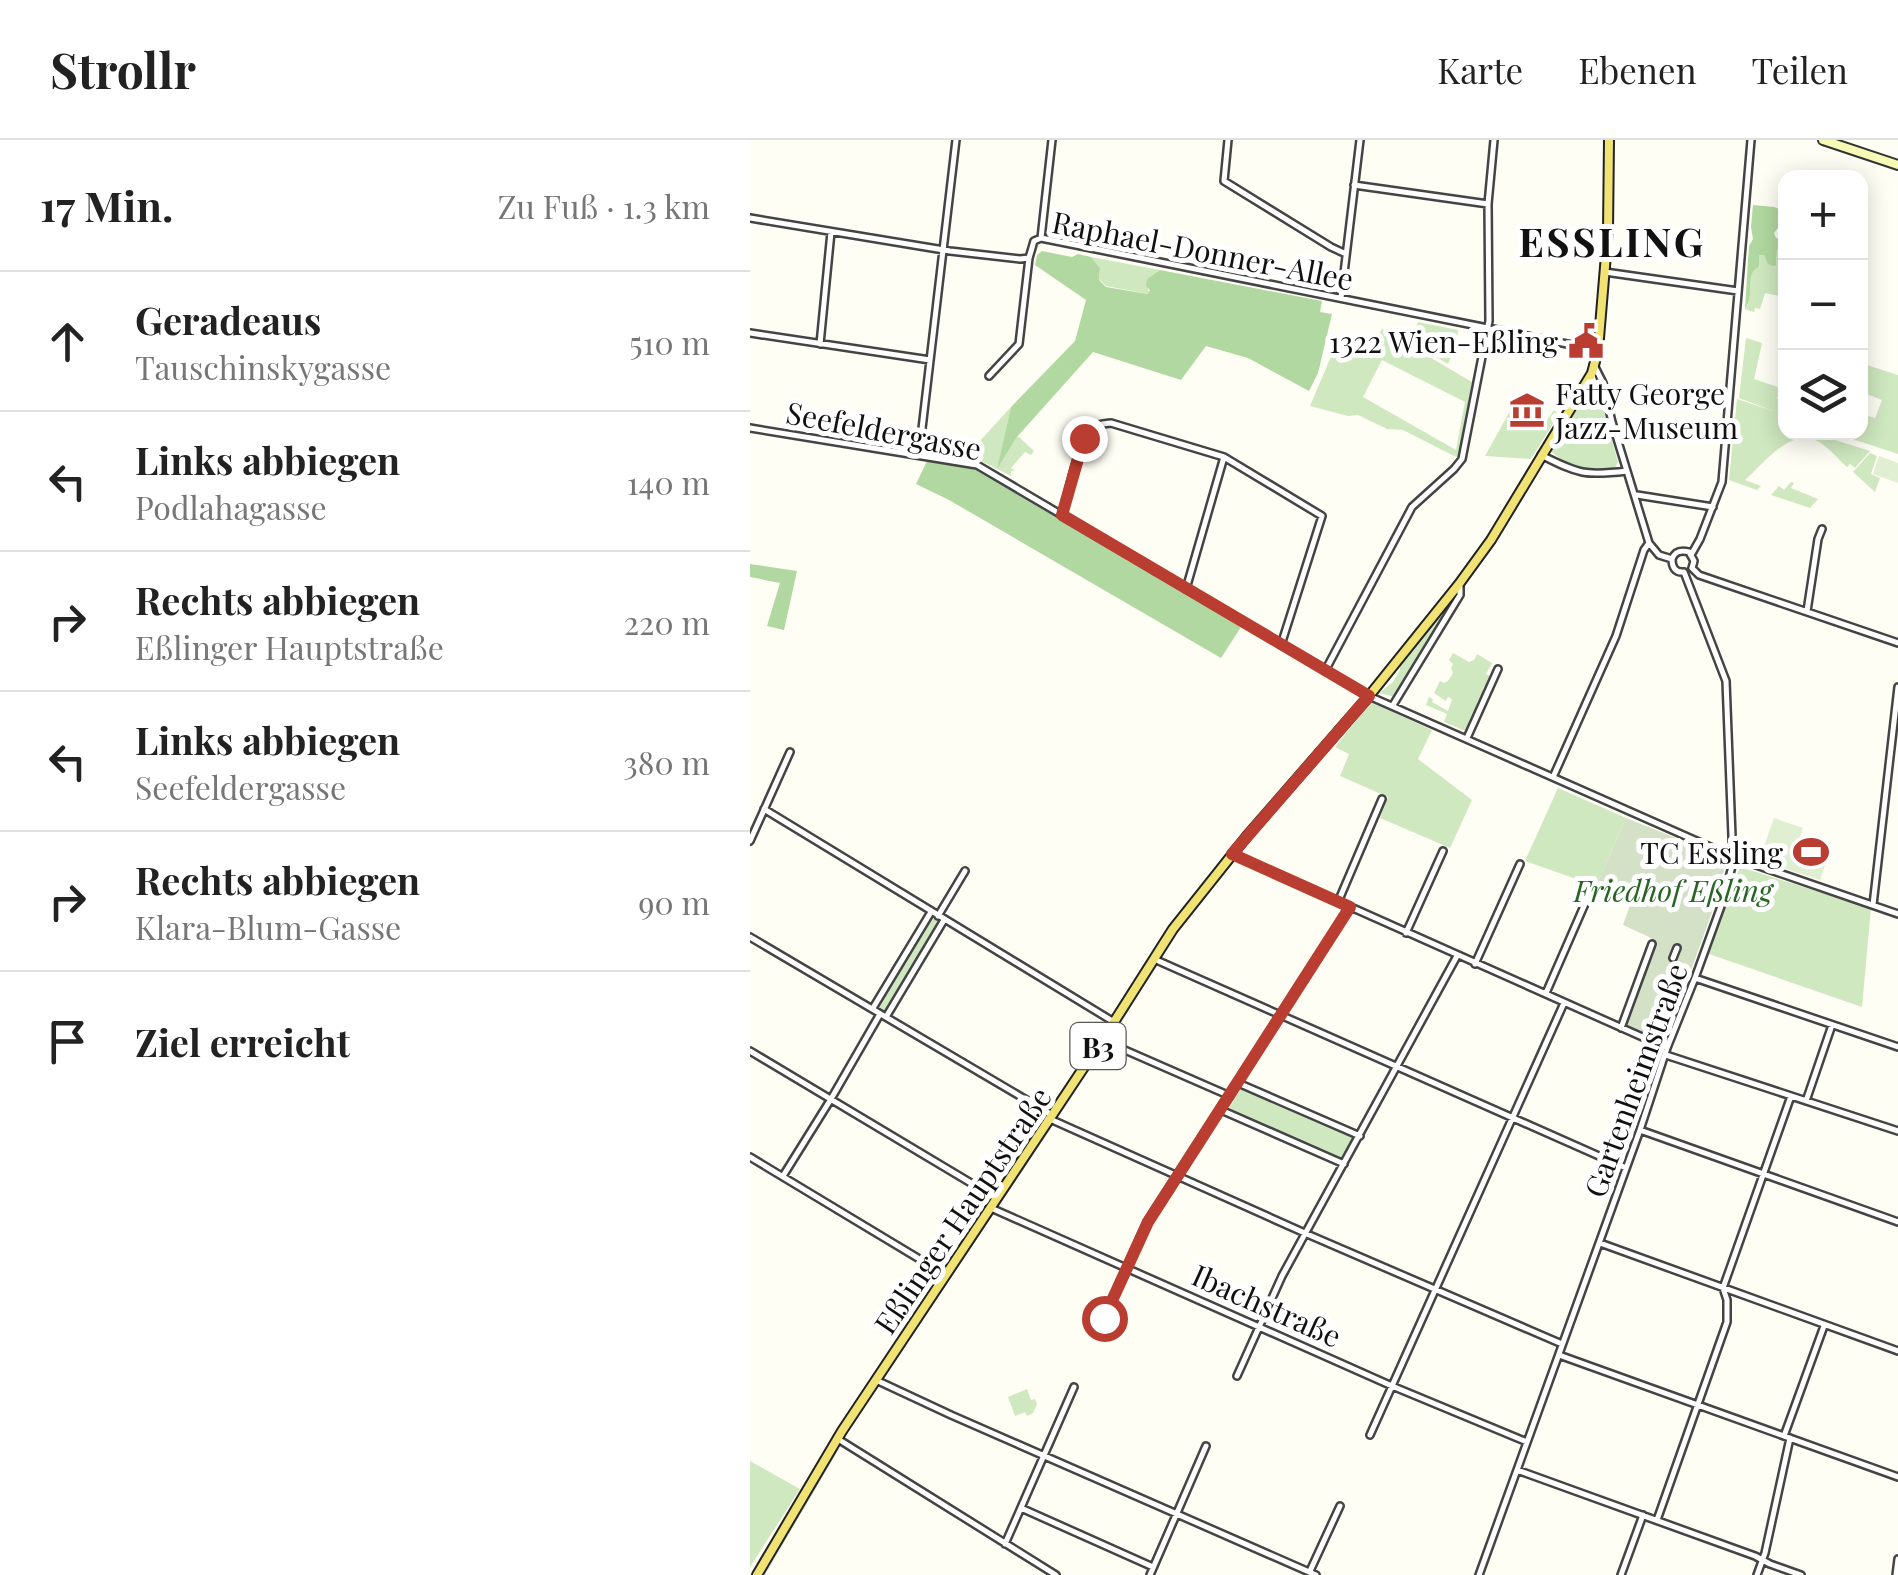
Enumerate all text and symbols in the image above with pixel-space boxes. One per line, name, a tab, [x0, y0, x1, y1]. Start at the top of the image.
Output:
text: Strollr	[50, 37, 196, 101]
text: Karte	[1437, 46, 1523, 93]
text: Ebenen	[1578, 46, 1697, 93]
text: Teilen	[1752, 46, 1848, 93]
map controls	[1778, 170, 1868, 440]
button: +	[1778, 170, 1868, 260]
text: 17 Min.	[40, 177, 173, 233]
text: Zu Fuß · 1.3 km	[497, 184, 710, 227]
street label: Raphael-Donner-Allee	[1049, 201, 1357, 299]
district label: ESSLING	[1518, 214, 1706, 267]
button: −	[1778, 260, 1868, 350]
text: Geradeaus	[135, 294, 321, 345]
icon: ahead	[40, 314, 95, 369]
text: 510 m	[629, 320, 710, 363]
place label: 1322 Wien-Eßling	[1329, 321, 1558, 361]
public building icon: 1322 Wien-Eßling	[1567, 322, 1605, 360]
text: Tauschinskygasse	[135, 345, 391, 388]
button: layers	[1778, 350, 1868, 440]
place label: Fatty George Jazz-Museum	[1554, 373, 1738, 447]
street label: Seefeldergasse	[783, 391, 985, 469]
museum icon: Fatty George Jazz-Museum	[1508, 391, 1546, 429]
route end	[1062, 416, 1108, 462]
text: Links abbiegen	[135, 434, 400, 485]
icon: left	[40, 454, 95, 509]
text: 140 m	[627, 460, 710, 503]
text: Podlahagasse	[135, 485, 327, 528]
text: Rechts abbiegen	[135, 574, 420, 625]
icon: right	[40, 594, 95, 649]
text: 220 m	[624, 600, 710, 643]
text: Eßlinger Hauptstraße	[135, 625, 444, 668]
text: Links abbiegen	[135, 714, 400, 765]
icon: left	[40, 734, 95, 789]
text: 380 m	[623, 740, 710, 783]
text: Seefeldergasse	[135, 765, 346, 808]
place label: TC Essling	[1640, 832, 1783, 872]
sports icon: TC Essling	[1792, 833, 1830, 871]
text: Rechts abbiegen	[135, 854, 420, 905]
park label: Friedhof Eßling	[1572, 870, 1775, 910]
icon: right	[40, 874, 95, 929]
text: 90 m	[638, 880, 710, 923]
text: Klara-Blum-Gasse	[135, 905, 401, 948]
street label: Gartenheimstraße	[1574, 957, 1696, 1203]
icon: arrive	[40, 1014, 95, 1069]
text: Ziel erreicht	[135, 1016, 350, 1067]
road number: B3	[1070, 1023, 1126, 1069]
street label: Eßlinger Hauptstraße	[864, 1079, 1060, 1341]
street label: Ibachstraße	[1186, 1254, 1348, 1356]
route start	[1082, 1296, 1128, 1342]

